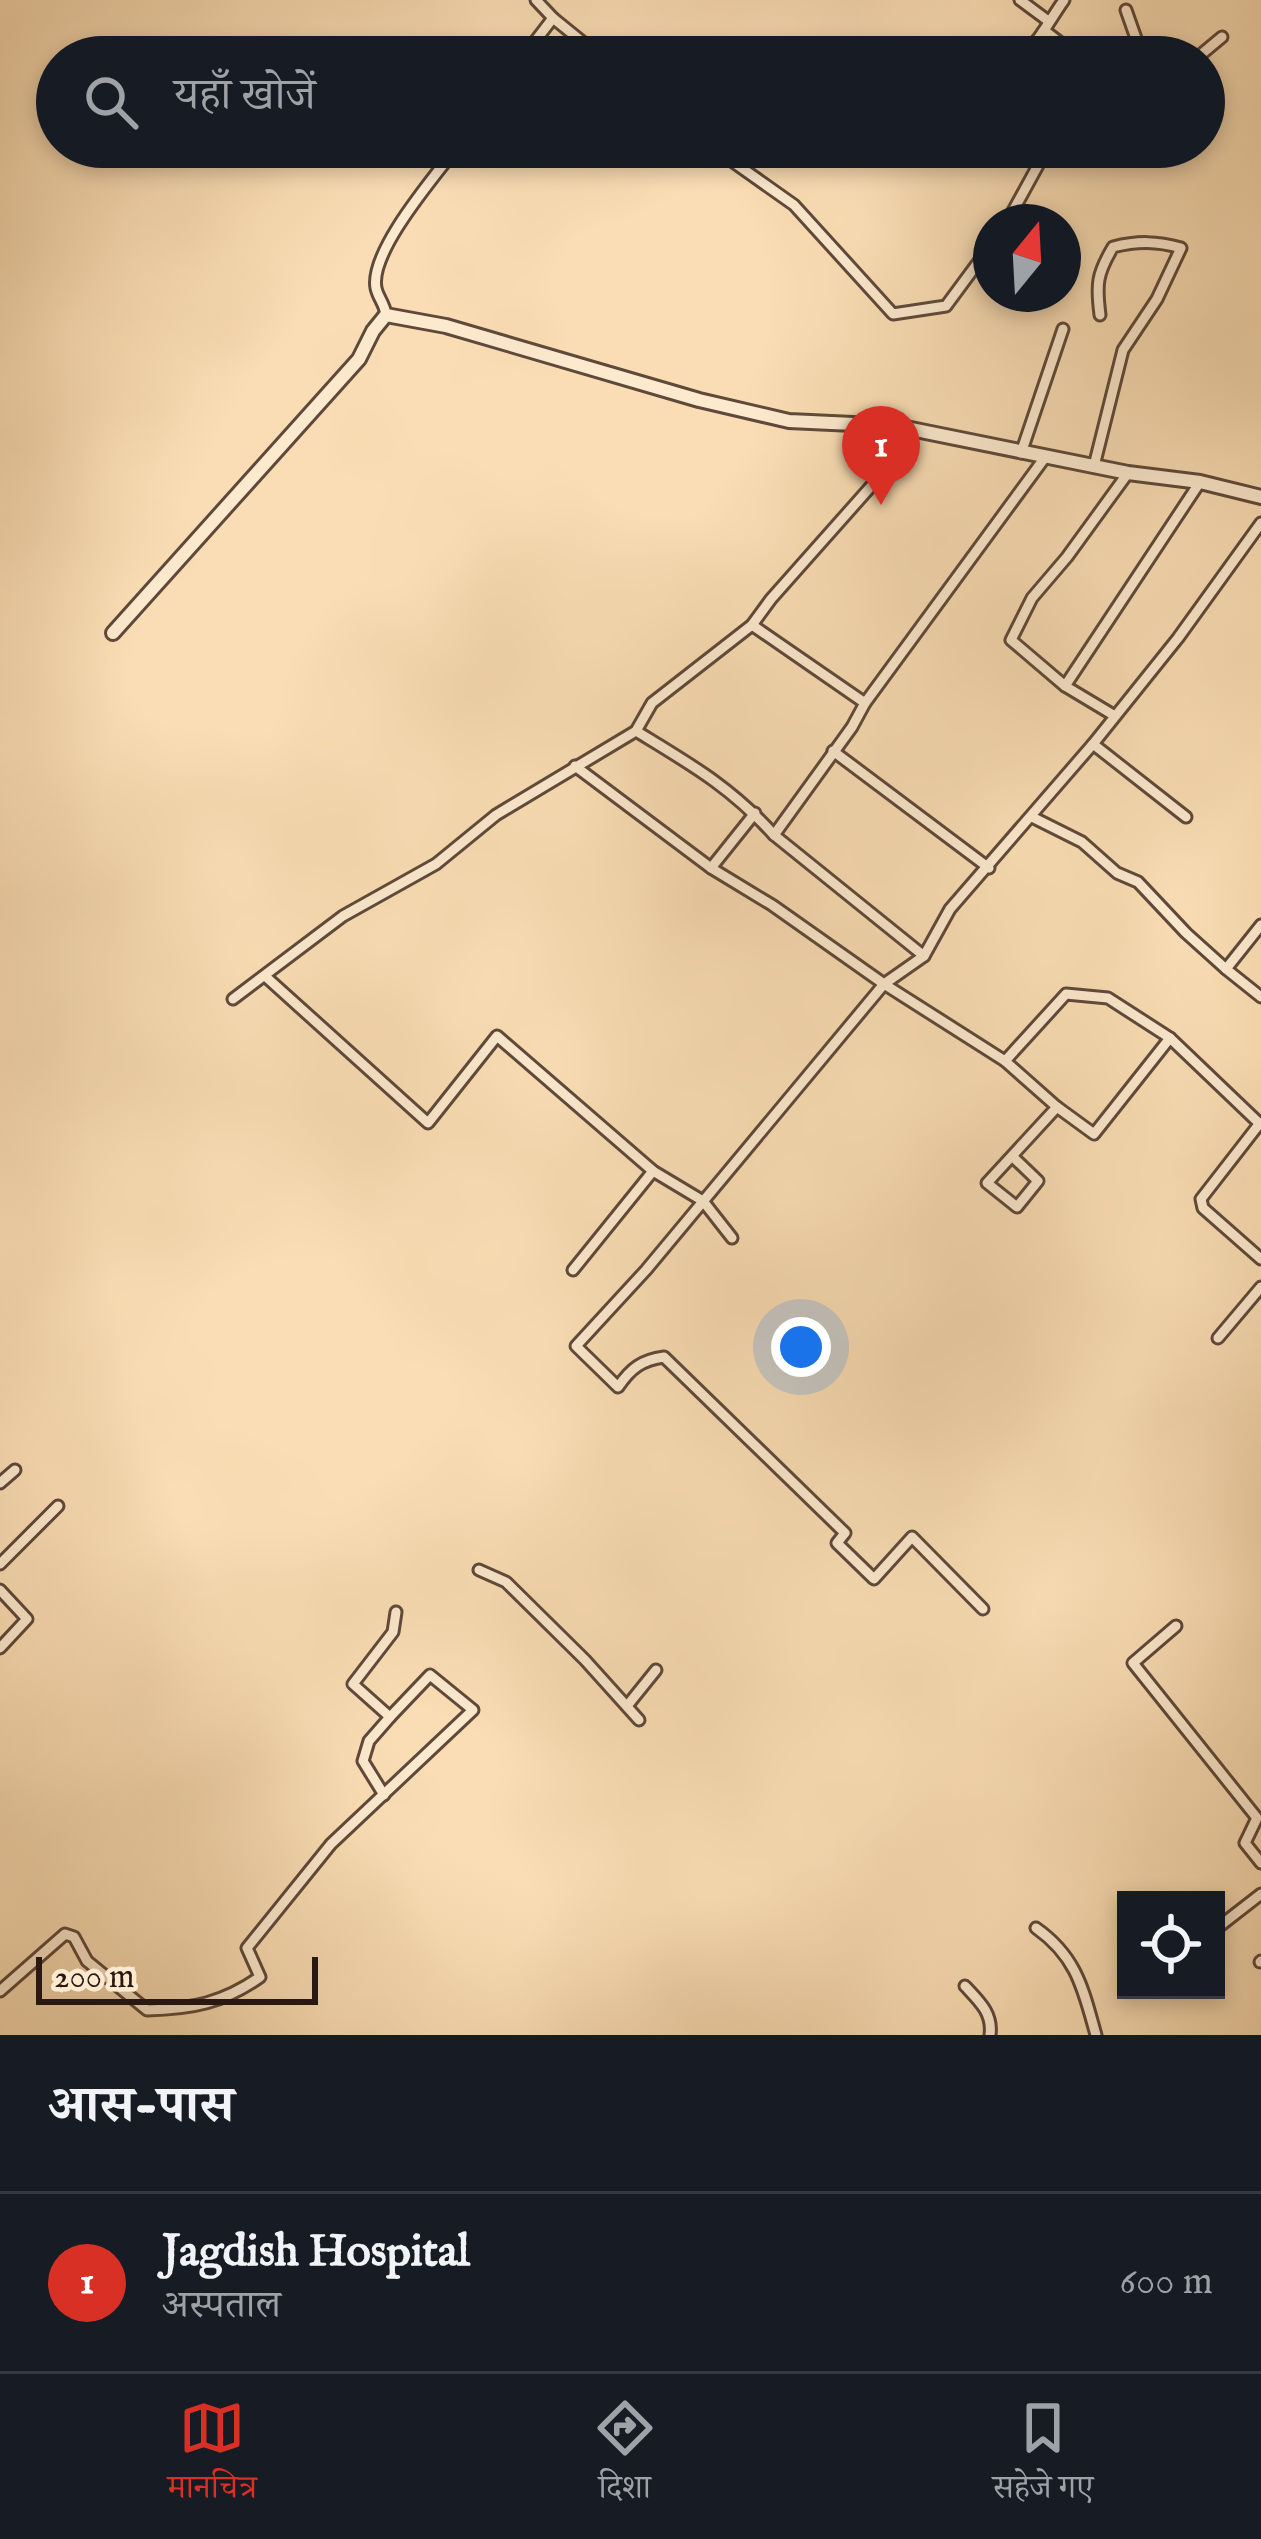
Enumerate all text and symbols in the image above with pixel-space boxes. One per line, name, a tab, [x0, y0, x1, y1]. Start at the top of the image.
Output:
search box	[36, 36, 1225, 168]
text: यहाँ खोजें	[174, 68, 316, 125]
icon: search	[78, 69, 144, 135]
north arrow	[973, 204, 1081, 312]
pin: 1	[842, 406, 920, 505]
your location	[771, 1317, 831, 1377]
map controls	[1117, 1891, 1225, 1999]
button: locate	[1117, 1891, 1225, 1999]
scale bar	[36, 1951, 318, 2004]
text: 200 m	[54, 1957, 135, 1999]
text: आस-पास	[48, 2075, 234, 2140]
text: Jagdish Hospital	[162, 2224, 470, 2281]
text: 1	[80, 2258, 94, 2307]
text: 600 m	[1120, 2258, 1213, 2307]
text: अस्पताल	[162, 2282, 281, 2331]
tab: मानचित्र	[167, 2395, 257, 2519]
tab: दिशा	[592, 2395, 658, 2519]
tab: सहेजे गए	[993, 2395, 1094, 2519]

